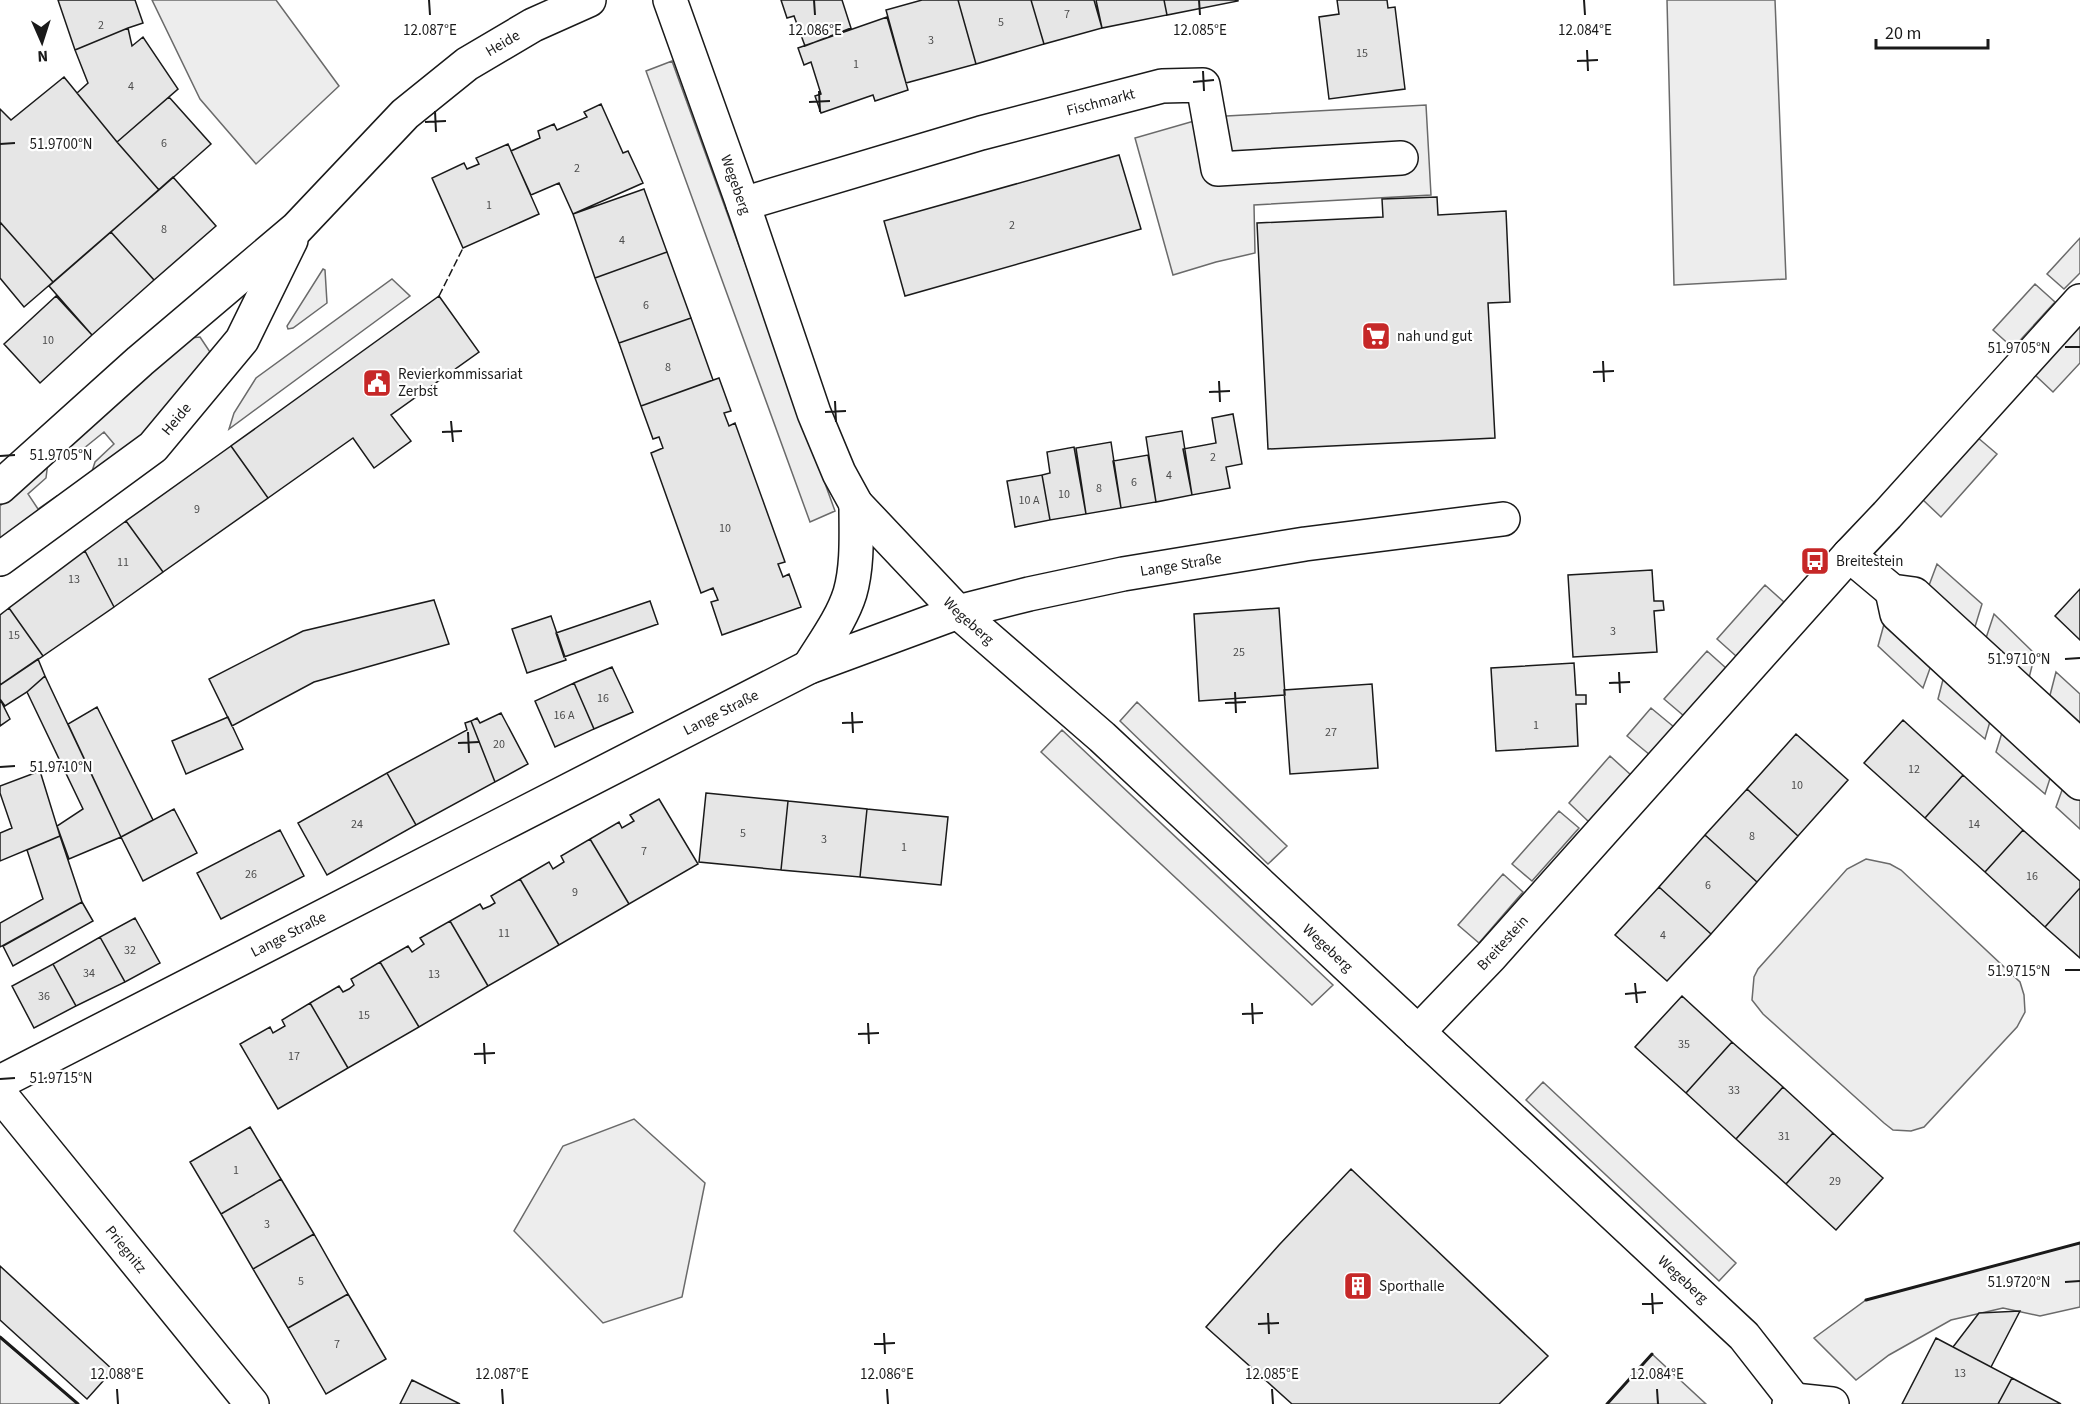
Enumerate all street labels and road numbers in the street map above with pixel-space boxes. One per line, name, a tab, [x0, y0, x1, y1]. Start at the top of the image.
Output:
street label: Heide	[482, 25, 524, 62]
street label: Fischmarkt	[1064, 83, 1137, 121]
street label: Wegeberg	[715, 152, 756, 218]
street label: Heide	[157, 399, 196, 440]
street label: Lange Straße	[1139, 548, 1223, 582]
street label: Wegeberg	[938, 592, 999, 650]
street label: Lange Straße	[680, 685, 762, 741]
street label: Lange Straße	[247, 906, 330, 963]
street label: Breitestein	[1473, 911, 1533, 975]
street label: Wegeberg	[1298, 919, 1358, 977]
street label: Priegnitz	[100, 1221, 151, 1278]
street label: Wegeberg	[1653, 1251, 1713, 1309]

